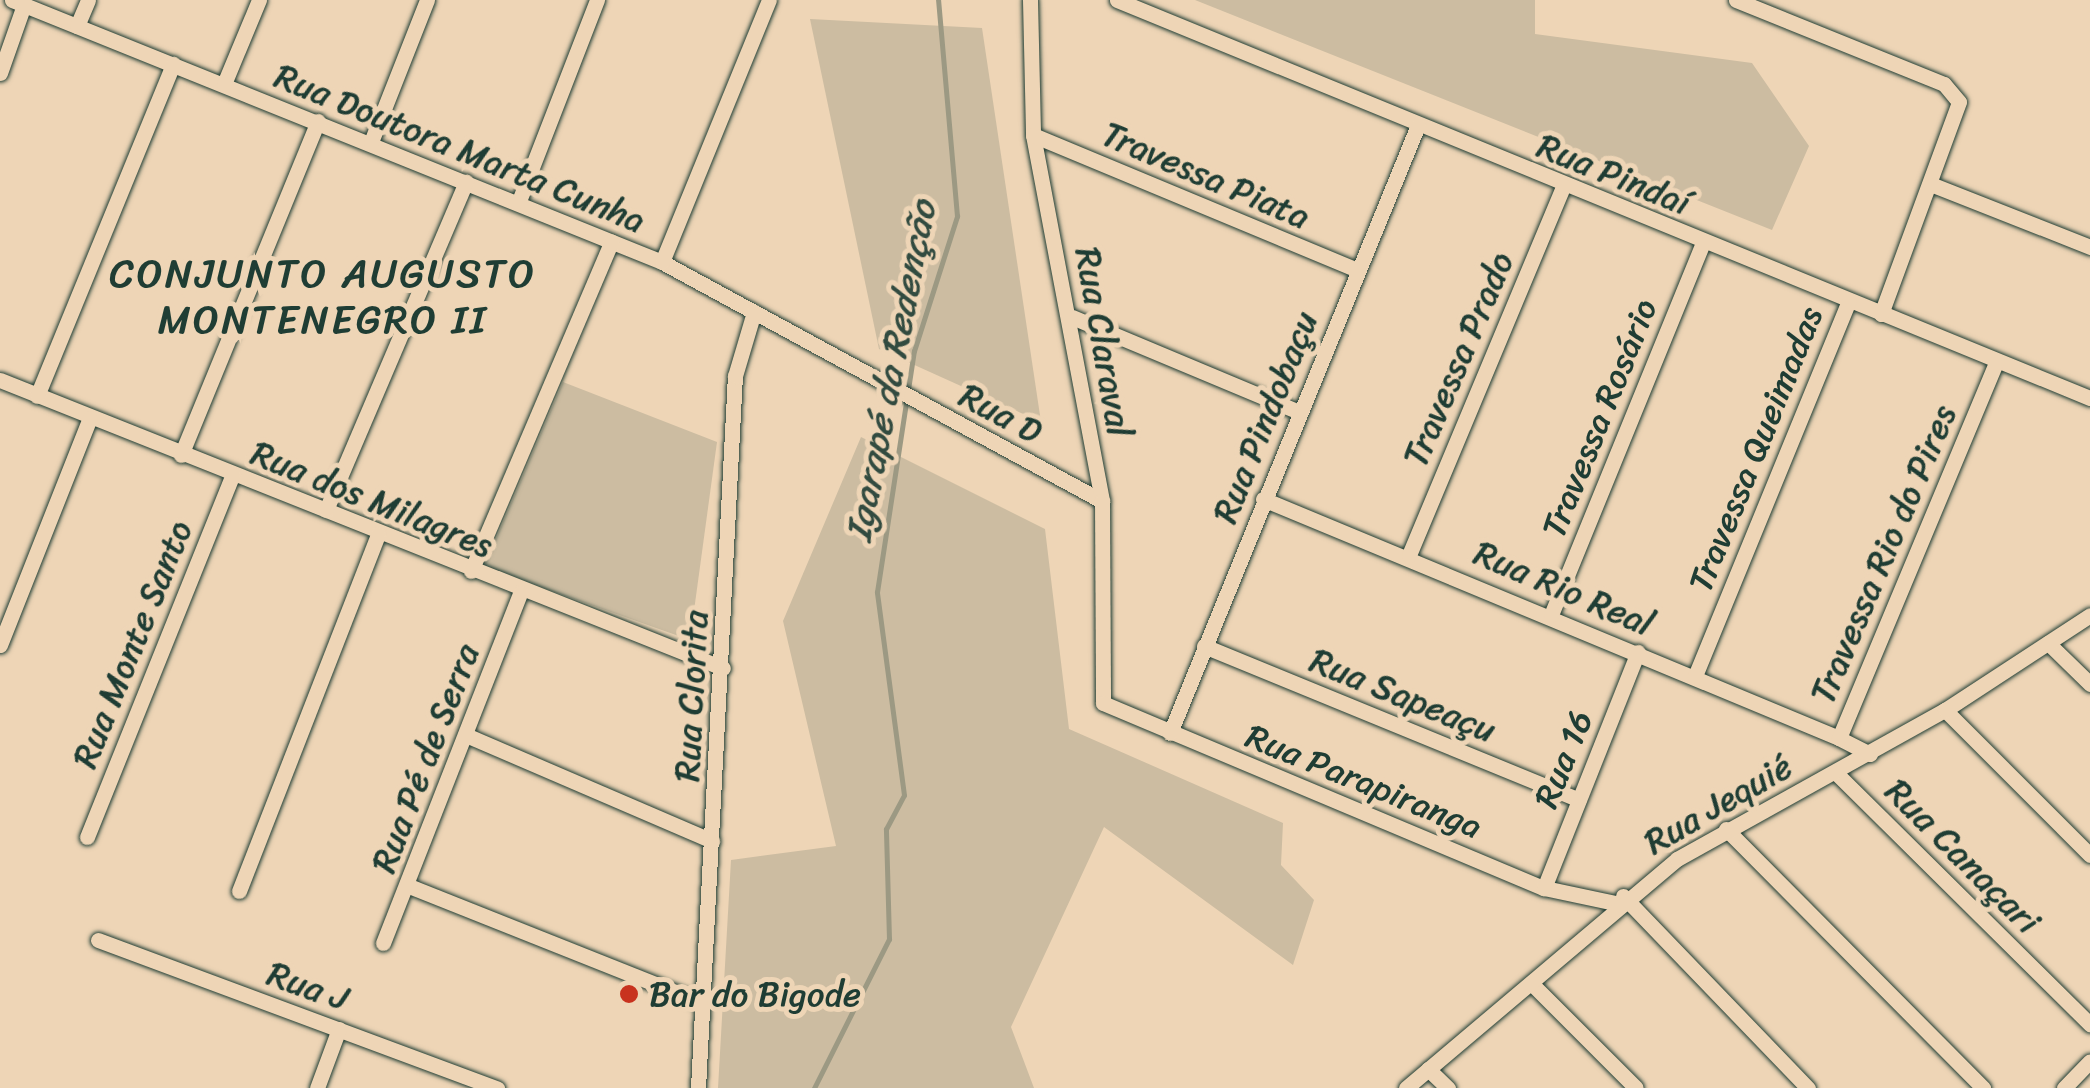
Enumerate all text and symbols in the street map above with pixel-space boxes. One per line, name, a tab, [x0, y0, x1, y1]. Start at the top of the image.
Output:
street label: Rua Doutora Marta Cunha	[269, 54, 651, 242]
street label: Travessa Piata	[1096, 113, 1316, 237]
street label: Rua Pindaí	[1531, 124, 1697, 224]
water label: Igarapé da Redenção	[836, 197, 946, 545]
street label: Rua Claraval	[1067, 244, 1141, 440]
street label: Travessa Prado	[1394, 245, 1522, 473]
district label: CONJUNTO AUGUSTO MONTENEGRO II	[112, 250, 534, 344]
street label: Travessa Rosário	[1532, 293, 1666, 543]
street label: Travessa Queimadas	[1679, 300, 1831, 598]
street label: Rua Pindobaçu	[1203, 305, 1327, 529]
street label: Rua D	[952, 374, 1050, 452]
street label: Travessa Rio do Pires	[1801, 398, 1965, 710]
street label: Rua dos Milagres	[244, 431, 500, 567]
street label: Rua Monte Santo	[63, 513, 201, 775]
street label: Rua Rio Real	[1468, 531, 1660, 645]
street label: Rua Clorita	[666, 609, 716, 783]
street label: Rua Pé de Serra	[361, 635, 489, 881]
street label: Rua Sapeaçu	[1304, 639, 1502, 751]
street label: Rua 16	[1525, 704, 1601, 814]
street label: Rua Parapiranga	[1240, 714, 1488, 848]
street label: Rua Jequié	[1636, 745, 1800, 863]
street label: Rua Canaçari	[1877, 770, 2049, 942]
street label: Rua J	[262, 952, 354, 1020]
place label: Bar do Bigode	[649, 973, 860, 1015]
marker: Bar do Bigode	[618, 983, 640, 1005]

